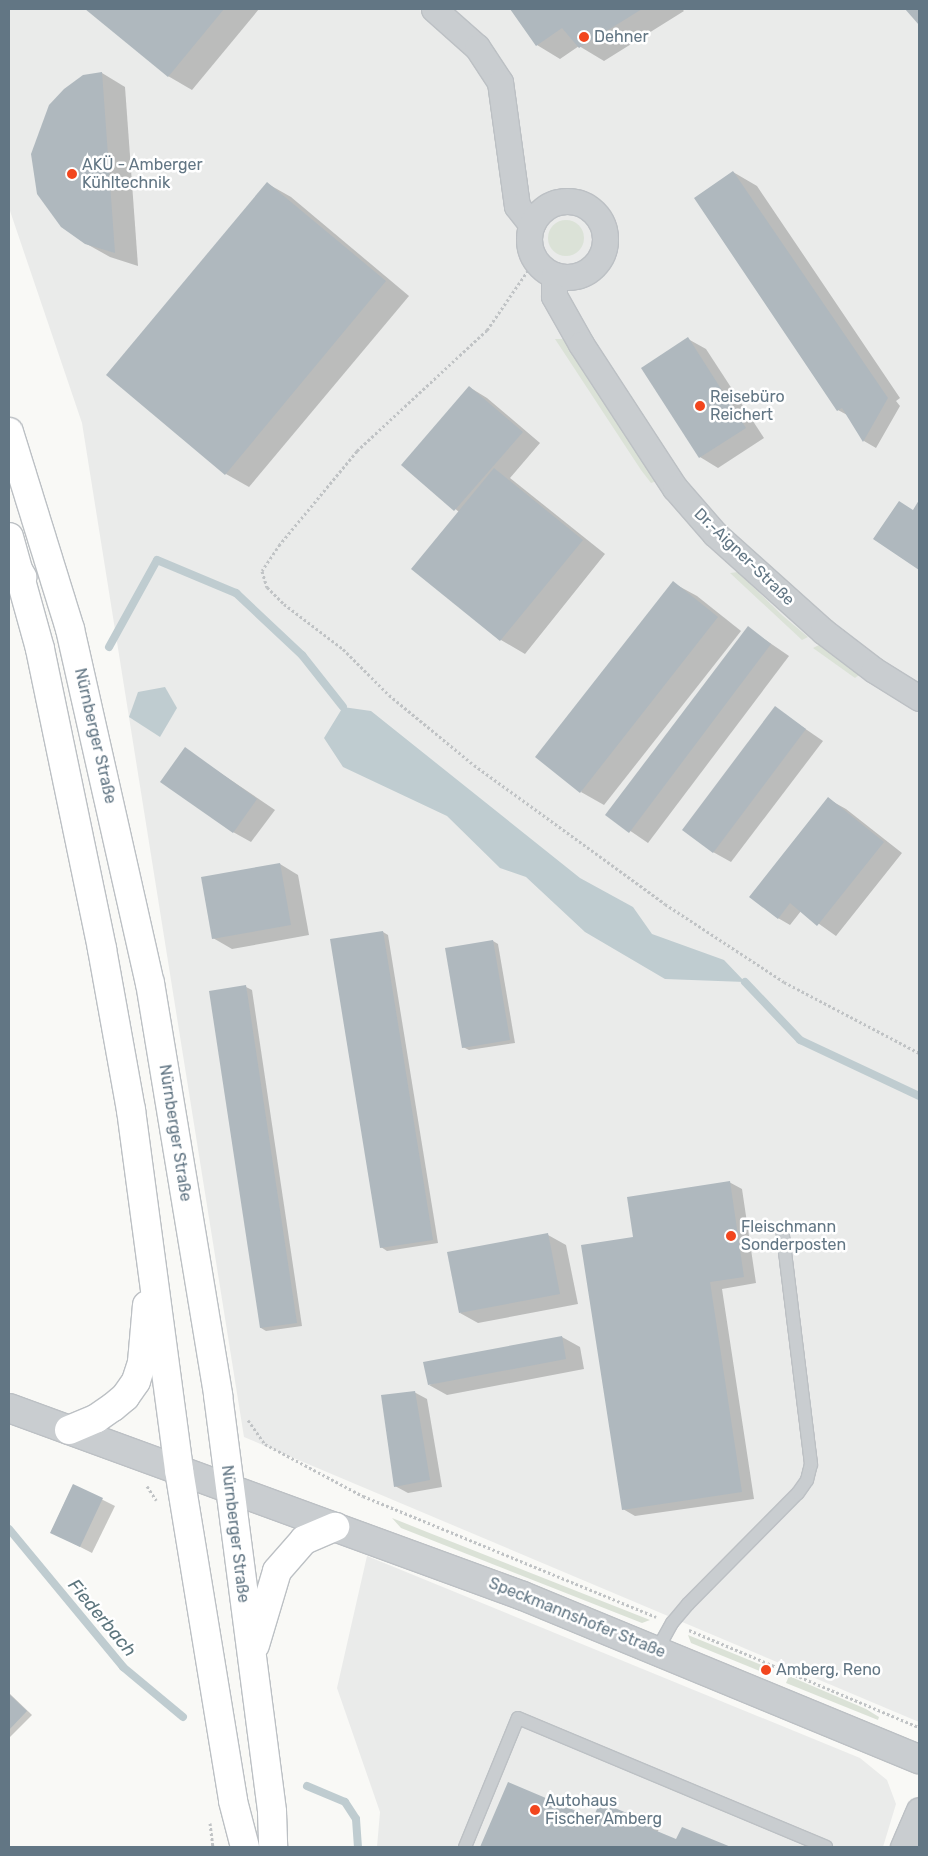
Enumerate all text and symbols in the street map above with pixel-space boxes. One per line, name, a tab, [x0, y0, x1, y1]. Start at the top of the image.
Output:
place label: Dehner	[594, 27, 648, 47]
marker: Dehner	[578, 31, 590, 43]
place label: AKÜ - Amberger Kühltechnik	[82, 155, 203, 193]
marker: AKÜ - Amberger Kühltechnik	[66, 168, 78, 180]
place label: Reisebüro Reichert	[710, 387, 785, 425]
marker: Reisebüro Reichert	[694, 400, 706, 412]
street label: Dr.-Aigner-Straße	[690, 504, 798, 610]
street label: Nürnberger Straße	[70, 666, 120, 806]
street label: Nürnberger Straße	[155, 1063, 195, 1203]
place label: Fleischmann Sonderposten	[741, 1217, 846, 1255]
marker: Fleischmann Sonderposten	[725, 1230, 737, 1242]
street label: Nürnberger Straße	[217, 1464, 253, 1604]
street label: Speckmannshofer Straße	[486, 1574, 668, 1662]
water label: Fiederbach	[63, 1575, 141, 1661]
place label: Amberg, Reno	[776, 1660, 881, 1680]
marker: Amberg, Reno	[760, 1664, 772, 1676]
place label: Autohaus Fischer Amberg	[545, 1791, 663, 1829]
marker: Autohaus Fischer Amberg	[529, 1804, 541, 1816]

